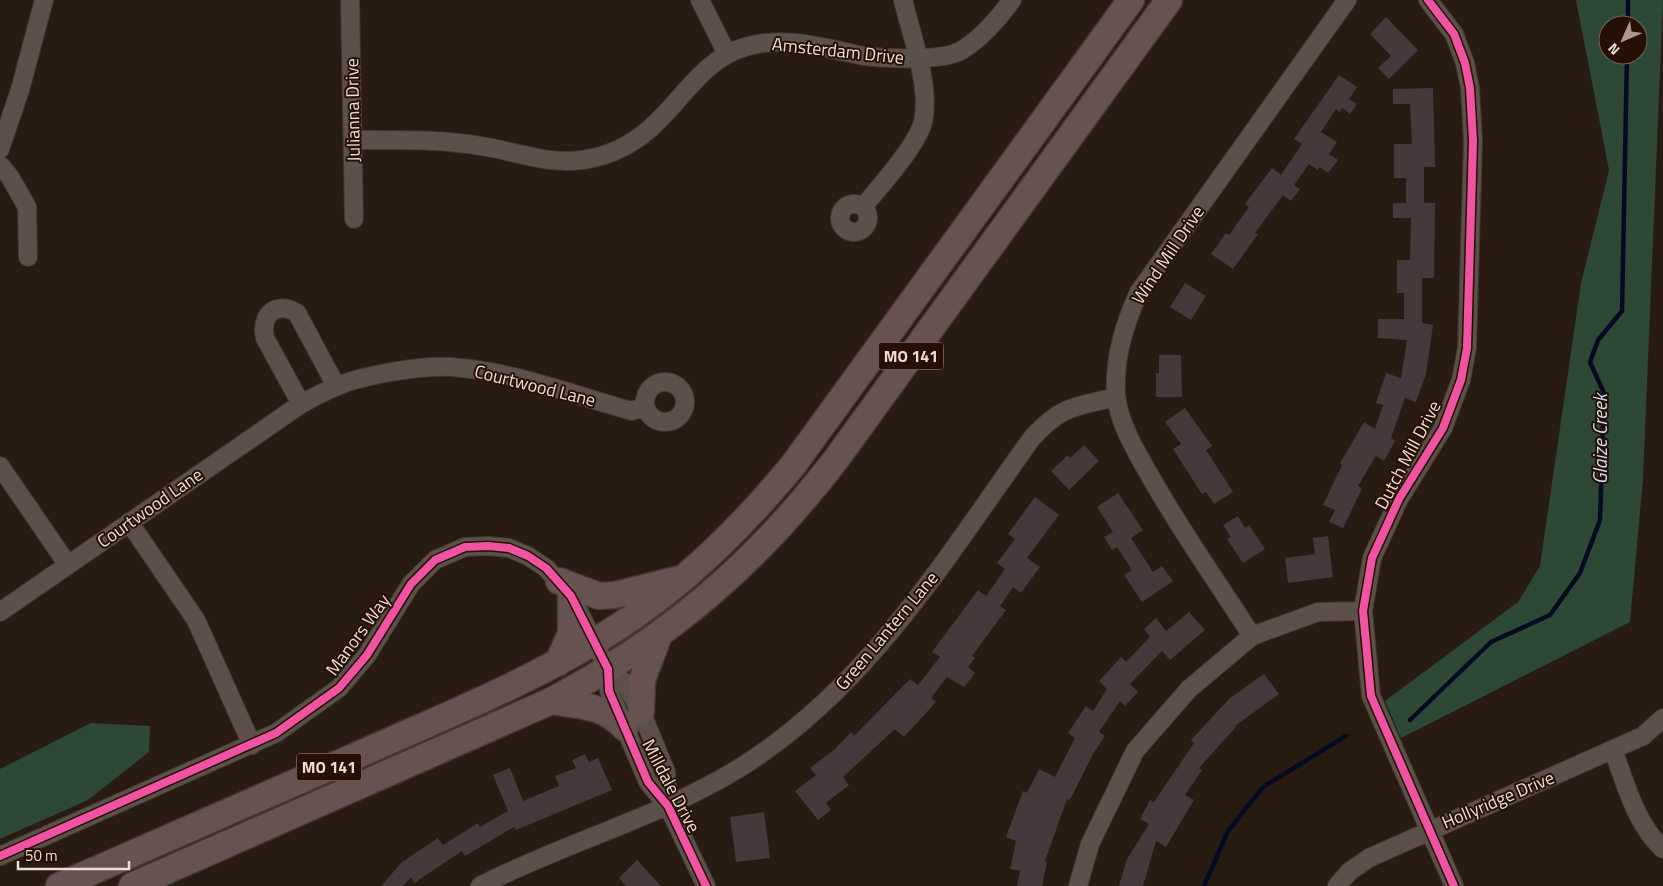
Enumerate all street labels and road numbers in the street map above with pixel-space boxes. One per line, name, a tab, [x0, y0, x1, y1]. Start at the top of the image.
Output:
street label: Amsterdam Drive	[771, 30, 905, 71]
street label: Julianna Drive	[338, 58, 367, 162]
street label: Wind Mill Drive	[1125, 200, 1211, 309]
road number: MO 141	[878, 342, 944, 370]
street label: Courtwood Lane	[472, 357, 598, 414]
street label: Dutch Mill Drive	[1368, 396, 1448, 514]
street label: Courtwood Lane	[91, 461, 208, 554]
street label: Green Lantern Lane	[829, 565, 944, 696]
street label: Manors Way	[319, 588, 397, 681]
street label: Milldale Drive	[635, 734, 707, 837]
road number: MO 141	[296, 754, 362, 780]
street label: Hollyridge Drive	[1437, 764, 1558, 835]

